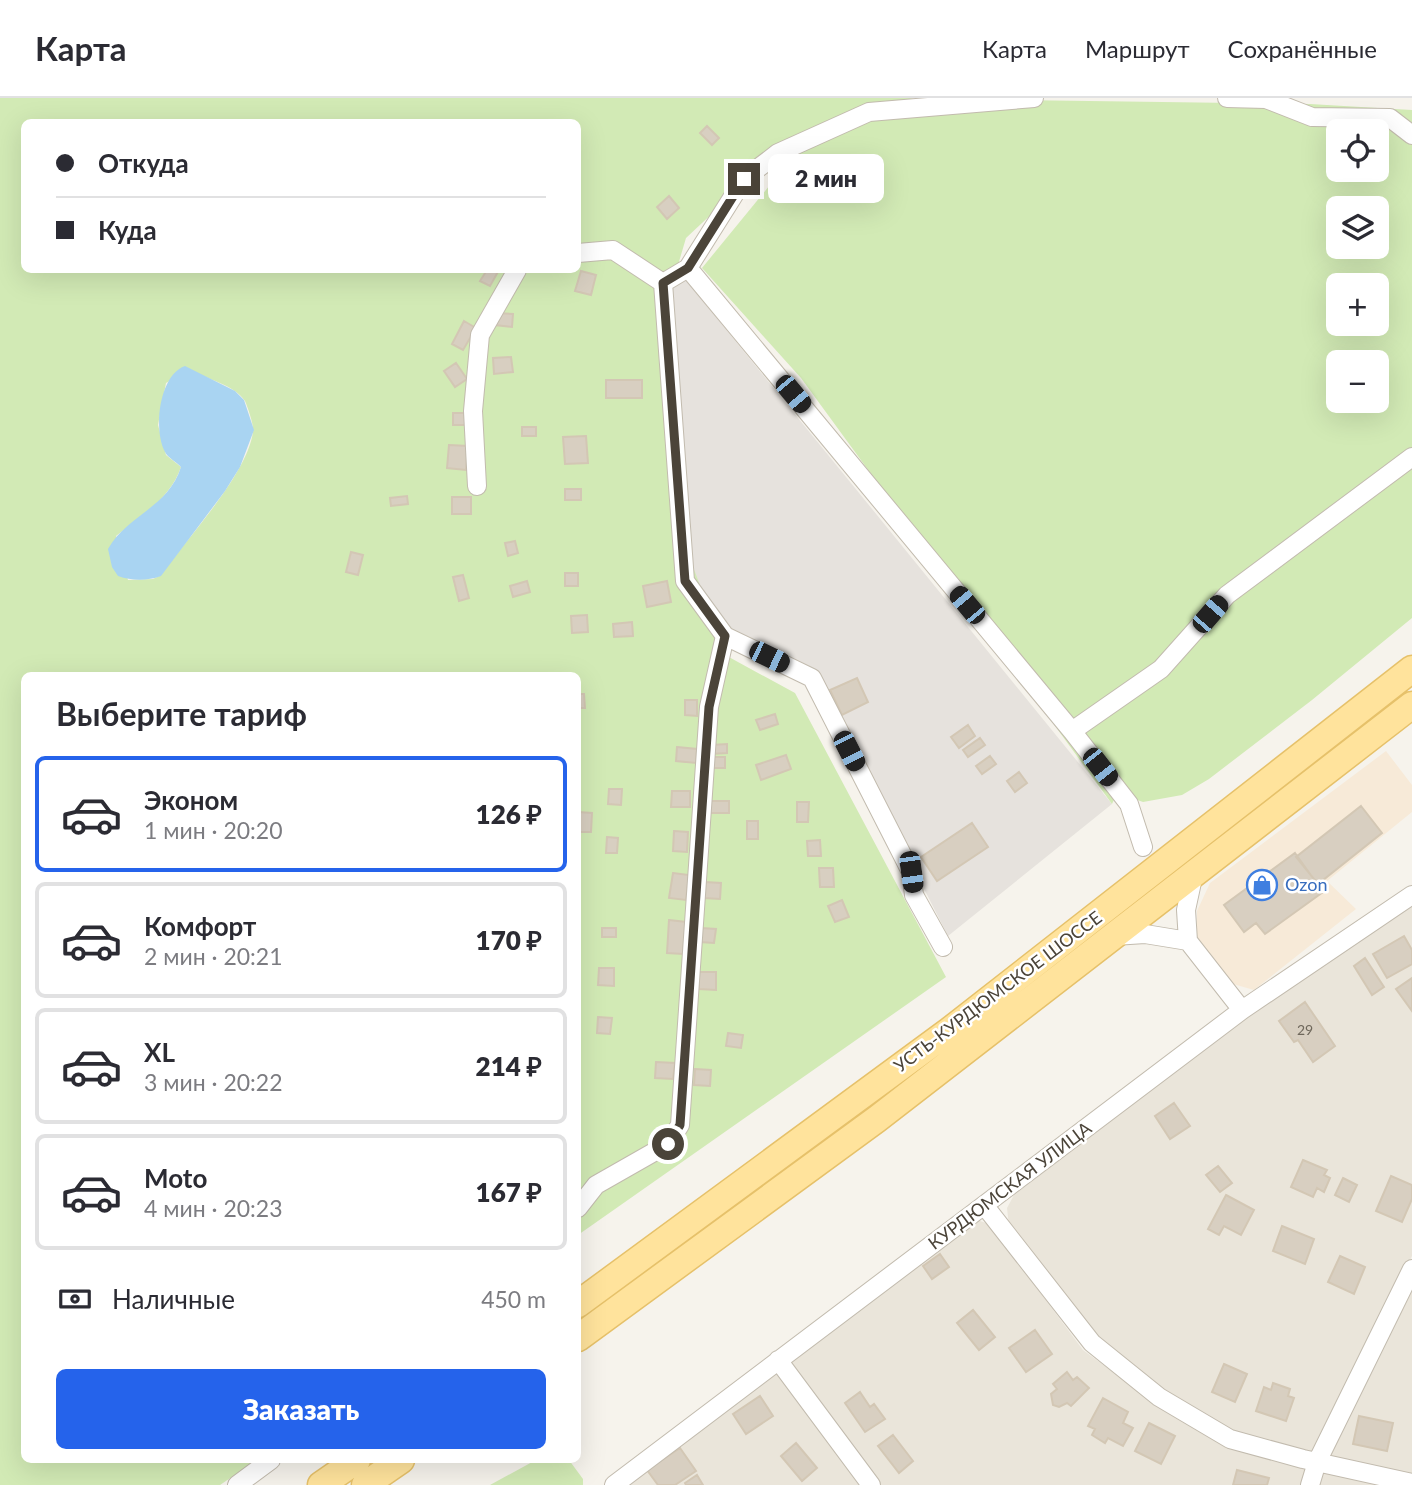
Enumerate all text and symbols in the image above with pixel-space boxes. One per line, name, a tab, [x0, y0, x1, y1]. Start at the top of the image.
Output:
text: Карта	[35, 28, 126, 68]
text: Карта	[982, 34, 1047, 63]
text: Маршрут	[1085, 34, 1190, 63]
text: Сохранённые	[1228, 34, 1377, 63]
map controls	[1326, 119, 1389, 413]
button: locate	[1326, 119, 1389, 182]
text: Откуда	[98, 147, 189, 179]
callout: 2 мин	[768, 154, 884, 204]
route end	[728, 163, 760, 195]
text: 2 мин	[795, 164, 857, 192]
button: layers	[1326, 196, 1389, 259]
text: Куда	[98, 214, 157, 246]
button: +	[1326, 273, 1389, 336]
button: −	[1326, 350, 1389, 413]
car	[772, 371, 815, 417]
car	[946, 582, 989, 628]
car	[1189, 591, 1232, 637]
car	[746, 638, 793, 676]
text: Выберите тариф	[56, 694, 307, 733]
car	[831, 728, 868, 774]
car	[1079, 744, 1122, 790]
icon: car	[60, 783, 123, 846]
text: Эконом	[144, 784, 238, 816]
text: 126 ₽	[476, 798, 542, 830]
text: 1 мин · 20:20	[144, 816, 283, 844]
car	[898, 850, 925, 894]
shop icon: Ozon	[1245, 868, 1279, 902]
place label: Ozon	[1285, 873, 1327, 895]
street label: УСТЬ-КУРДЮМСКОЕ ШОССЕ	[889, 906, 1106, 1077]
icon: car	[60, 909, 123, 972]
text: Комфорт	[144, 910, 256, 942]
text: 170 ₽	[476, 924, 542, 956]
text: 2 мин · 20:21	[144, 942, 283, 970]
house number: 29	[1297, 1021, 1313, 1038]
icon: car	[60, 1035, 123, 1098]
text: XL	[144, 1036, 175, 1068]
text: 214 ₽	[476, 1050, 542, 1082]
text: 3 мин · 20:22	[144, 1068, 283, 1096]
street label: КУРДЮМСКАЯ УЛИЦА	[923, 1116, 1096, 1254]
route start	[652, 1128, 684, 1160]
icon: car	[60, 1161, 123, 1224]
text: Moto	[144, 1162, 207, 1194]
text: 167 ₽	[476, 1176, 542, 1208]
text: 4 мин · 20:23	[144, 1194, 283, 1222]
icon: cash	[56, 1280, 94, 1318]
text: Наличные	[112, 1283, 235, 1315]
text: 450 m	[481, 1285, 546, 1313]
button: Заказать	[56, 1369, 546, 1449]

